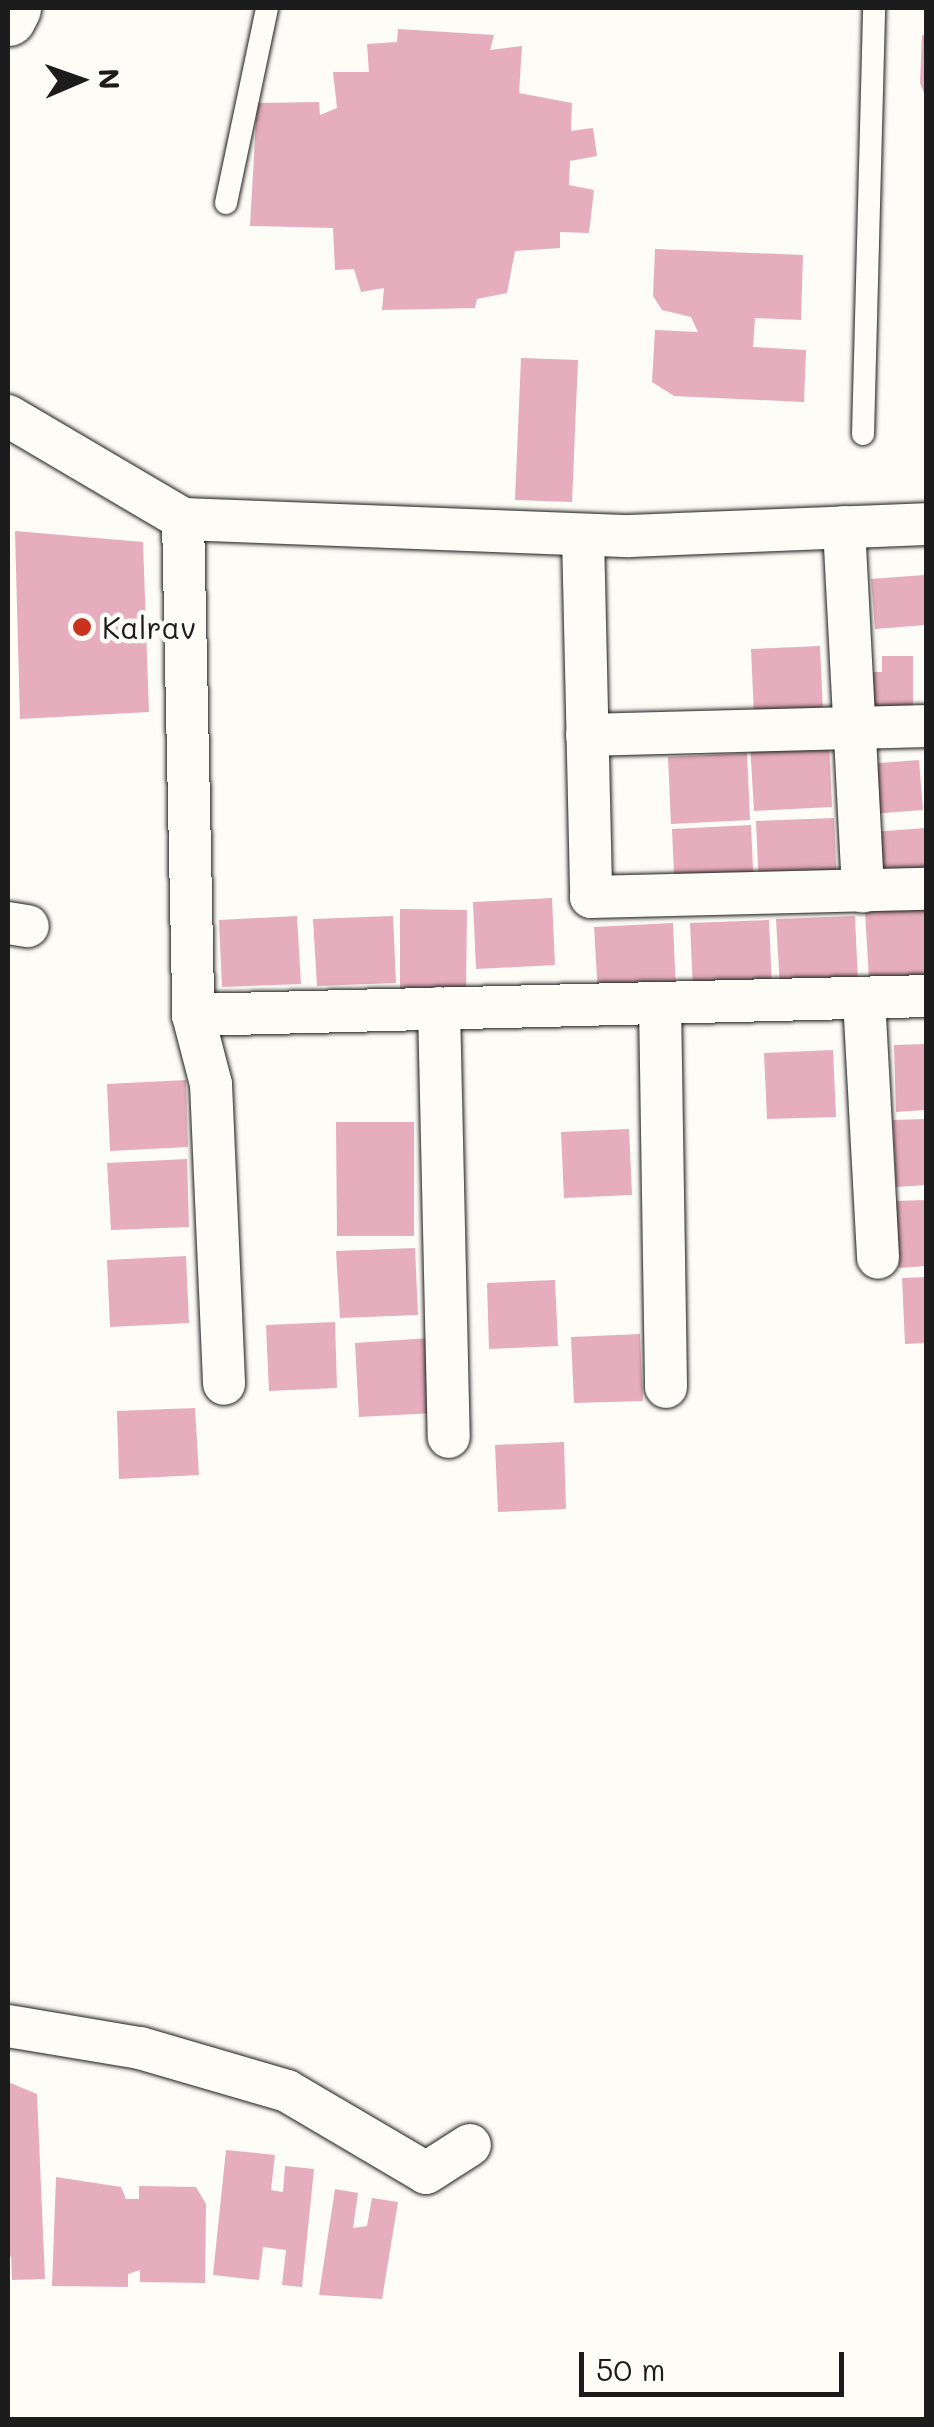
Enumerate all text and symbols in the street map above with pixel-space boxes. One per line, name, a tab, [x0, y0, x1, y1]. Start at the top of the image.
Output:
north arrow	[30, 30, 130, 130]
text: N	[92, 68, 128, 90]
place label: Kalrav	[102, 609, 196, 645]
marker: Kalrav	[71, 616, 93, 638]
scale bar	[584, 2332, 849, 2394]
text: 50 m	[596, 2349, 666, 2389]

